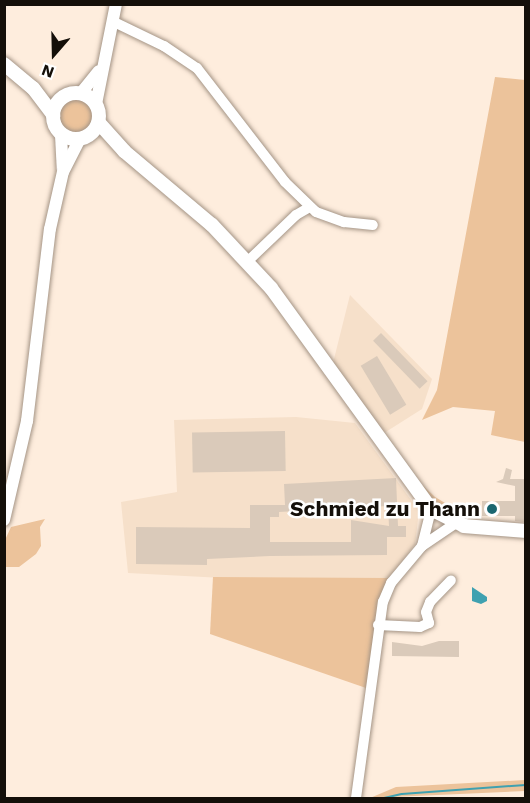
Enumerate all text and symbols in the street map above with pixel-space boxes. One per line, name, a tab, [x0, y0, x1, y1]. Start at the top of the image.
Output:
north arrow	[24, 24, 84, 84]
text: N	[39, 60, 57, 82]
place label: Schmied zu Thann	[290, 496, 480, 522]
marker: Schmied zu Thann	[485, 502, 499, 516]

